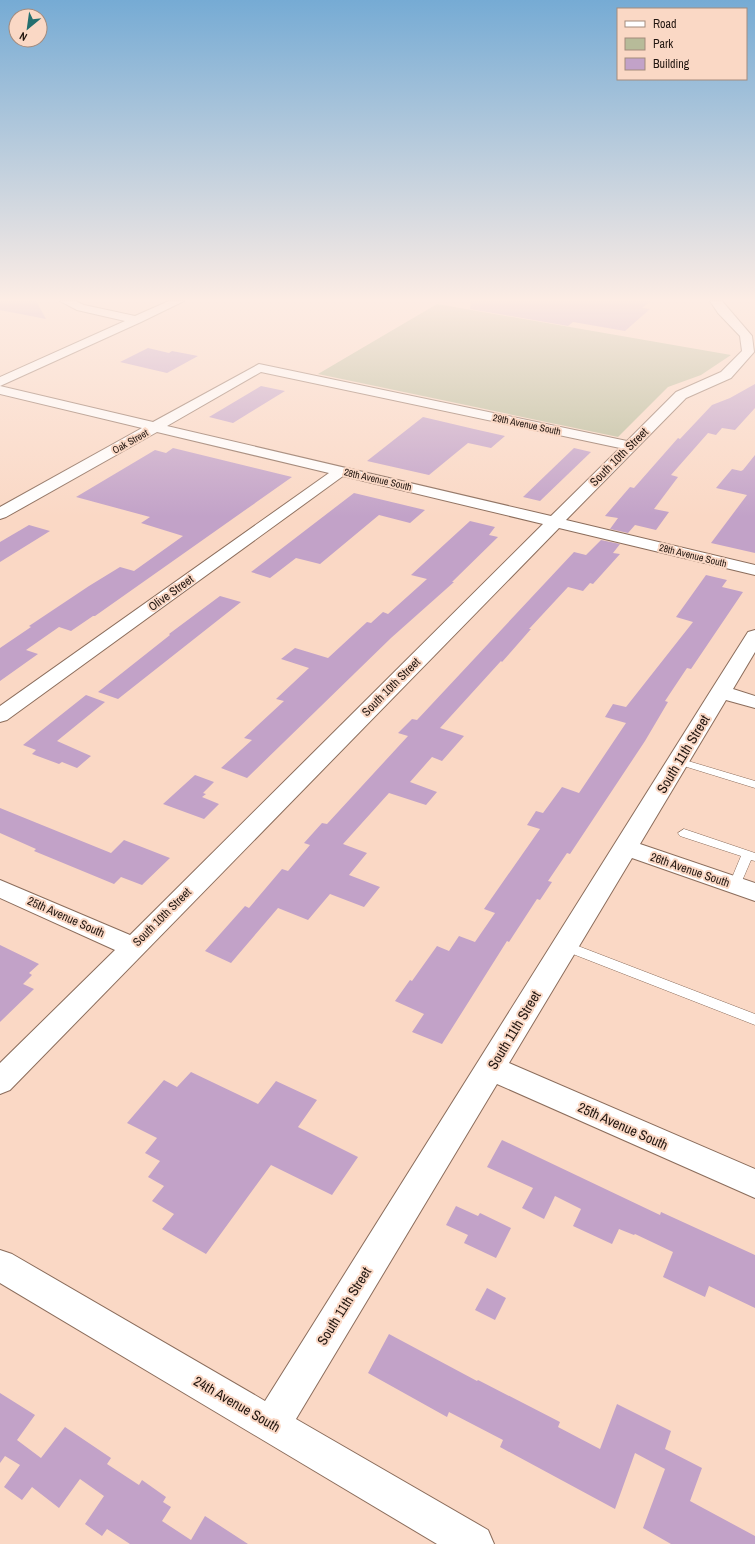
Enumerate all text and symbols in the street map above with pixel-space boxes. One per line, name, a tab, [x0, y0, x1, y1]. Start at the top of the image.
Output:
north arrow	[8, 8, 48, 48]
legend	[617, 8, 747, 80]
text: Road	[653, 16, 677, 32]
text: N	[17, 29, 29, 44]
text: Park	[653, 36, 673, 52]
text: Building	[653, 56, 690, 72]
street label: 29th Avenue South	[492, 411, 562, 438]
street label: South 10th Street	[586, 424, 652, 490]
street label: Oak Street	[110, 426, 151, 457]
street label: 28th Avenue South	[343, 465, 413, 494]
street label: 28th Avenue South	[658, 541, 728, 570]
street label: Olive Street	[145, 571, 197, 615]
street label: South 10th Street	[358, 654, 424, 720]
street label: South 11th Street	[652, 711, 714, 797]
street label: 26th Avenue South	[648, 849, 732, 891]
street label: South 10th Street	[129, 884, 195, 950]
street label: 25th Avenue South	[25, 893, 107, 941]
street label: South 11th Street	[483, 987, 545, 1073]
street label: 25th Avenue South	[575, 1098, 671, 1154]
street label: South 11th Street	[313, 1264, 375, 1348]
street label: 24th Avenue South	[191, 1372, 283, 1436]

